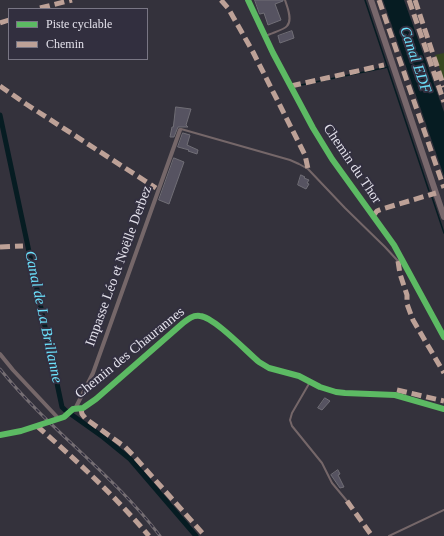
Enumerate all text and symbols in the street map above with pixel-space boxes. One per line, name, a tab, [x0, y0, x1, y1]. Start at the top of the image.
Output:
legend	[8, 8, 148, 60]
text: Piste cyclable	[46, 17, 112, 31]
water label: Canal EDF	[395, 24, 435, 96]
text: Chemin	[46, 37, 84, 51]
street label: Chemin du Thor	[319, 121, 385, 207]
street label: Impasse Léo et Noëlle Derbez	[82, 183, 156, 349]
water label: Canal de La Brillanne	[20, 249, 66, 385]
street label: Chemin des Chaurannes	[72, 304, 188, 402]

